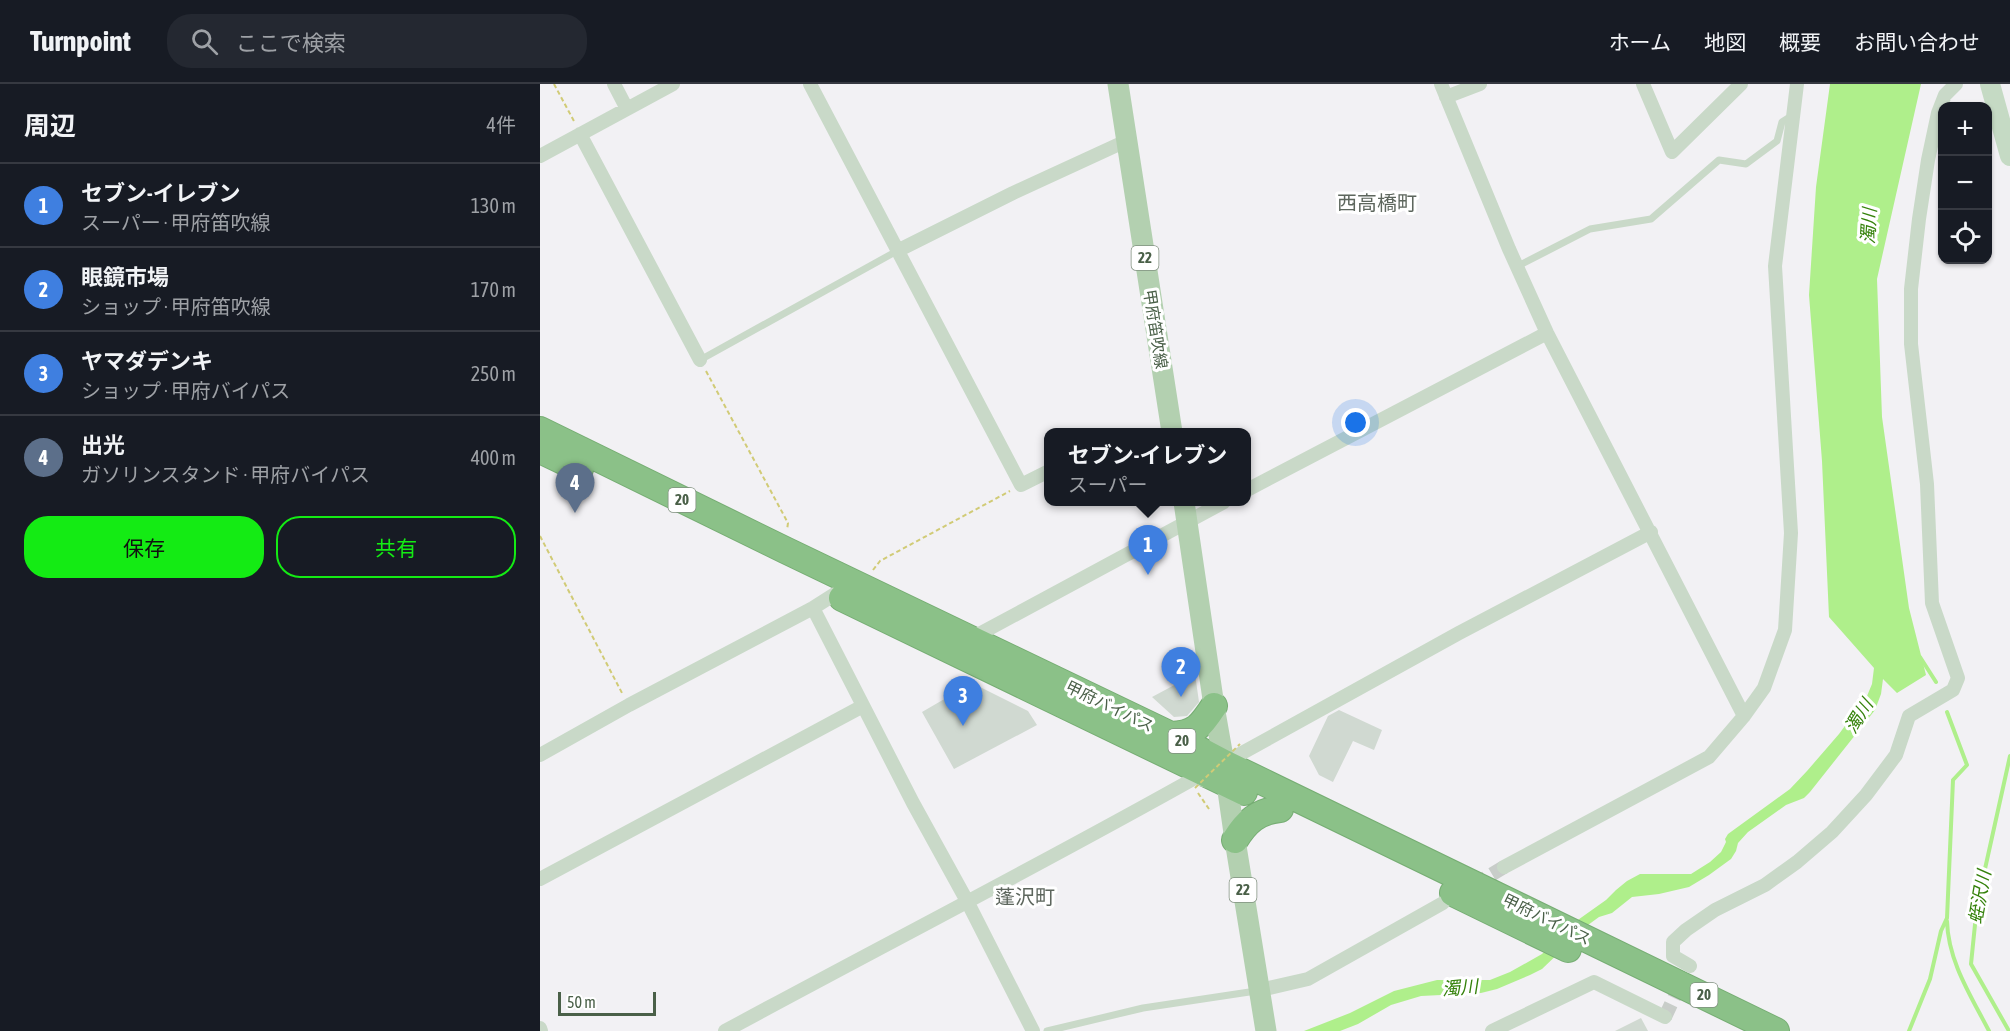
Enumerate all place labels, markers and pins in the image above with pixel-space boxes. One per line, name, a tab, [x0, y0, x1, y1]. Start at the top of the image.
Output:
pin: 4	[555, 464, 594, 513]
pin: 1	[1128, 526, 1168, 575]
pin: 2	[1162, 648, 1200, 697]
pin: 3	[944, 676, 982, 726]

